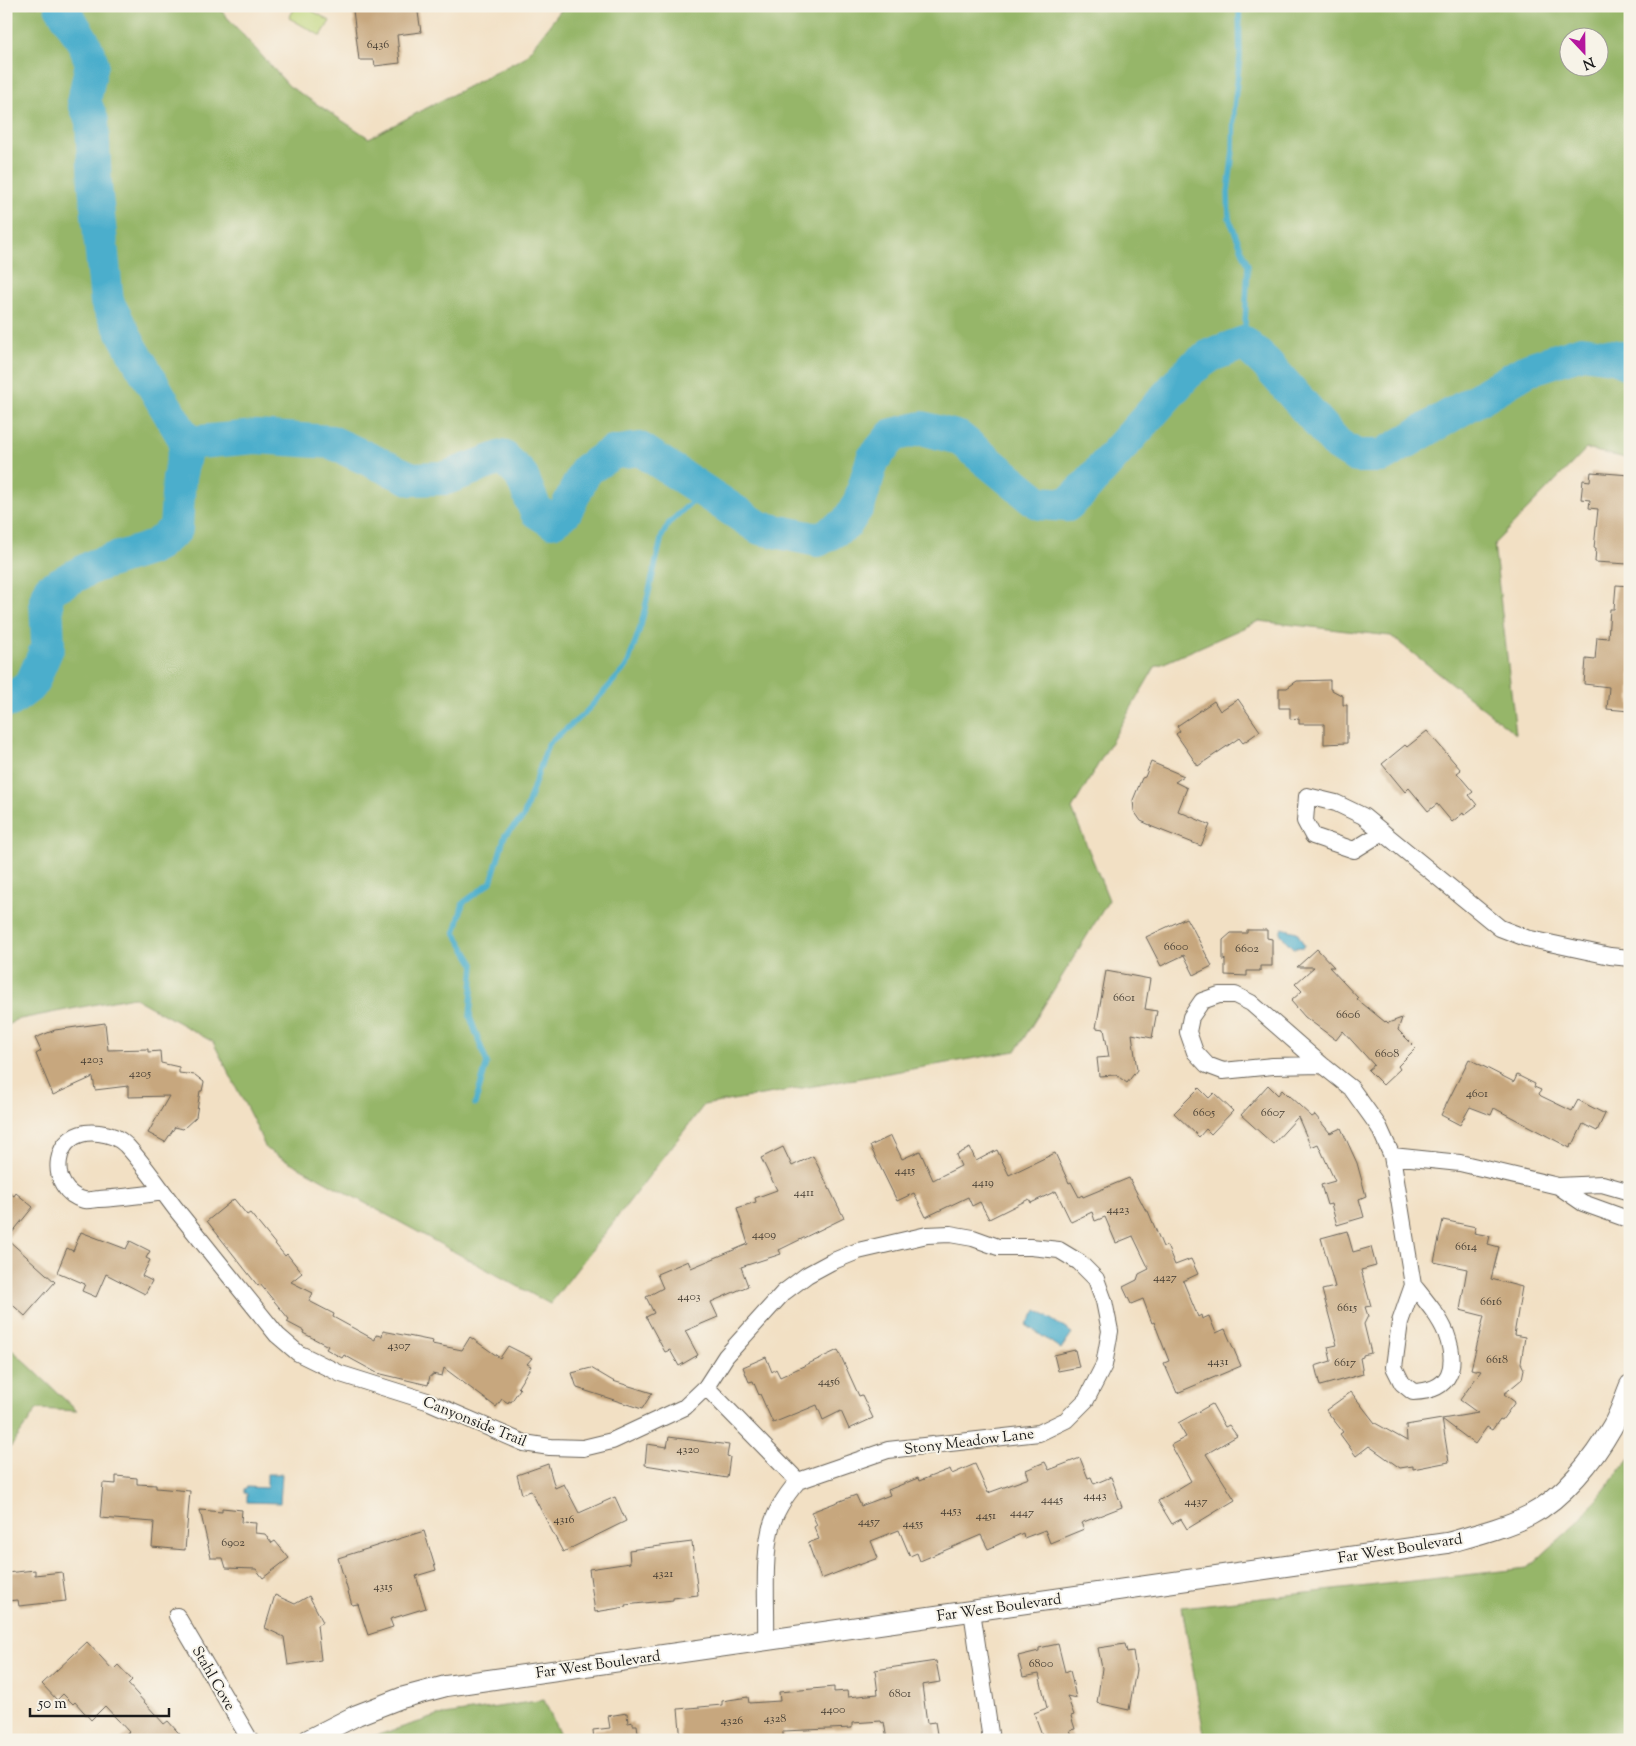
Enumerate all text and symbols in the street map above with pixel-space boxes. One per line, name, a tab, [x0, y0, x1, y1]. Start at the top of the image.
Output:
north arrow	[1558, 28, 1608, 78]
house number: 6436	[367, 36, 389, 54]
text: N	[1579, 51, 1597, 74]
house number: 6600	[1164, 938, 1188, 956]
house number: 6602	[1235, 940, 1259, 958]
house number: 6601	[1113, 989, 1135, 1007]
house number: 6606	[1336, 1006, 1360, 1024]
house number: 6608	[1375, 1045, 1399, 1063]
house number: 4203	[81, 1051, 104, 1069]
house number: 4205	[129, 1065, 151, 1083]
house number: 4601	[1466, 1085, 1488, 1103]
house number: 6605	[1193, 1104, 1215, 1122]
house number: 6607	[1261, 1104, 1285, 1122]
house number: 4415	[895, 1162, 915, 1180]
house number: 4419	[972, 1174, 994, 1192]
house number: 4411	[794, 1184, 814, 1202]
house number: 4423	[1107, 1201, 1129, 1219]
house number: 4409	[752, 1226, 776, 1244]
house number: 6614	[1455, 1238, 1477, 1256]
house number: 4427	[1153, 1269, 1177, 1287]
house number: 4403	[677, 1288, 701, 1306]
house number: 6616	[1480, 1293, 1502, 1311]
house number: 6615	[1337, 1299, 1357, 1317]
house number: 4307	[387, 1337, 411, 1355]
house number: 6618	[1486, 1351, 1508, 1369]
house number: 4431	[1207, 1353, 1229, 1371]
house number: 6617	[1334, 1354, 1356, 1372]
house number: 4456	[818, 1373, 840, 1391]
street label: Canyonside Trail	[419, 1392, 529, 1453]
street label: Stony Meadow Lane	[903, 1424, 1035, 1461]
house number: 4320	[677, 1441, 699, 1459]
house number: 4443	[1084, 1487, 1107, 1505]
house number: 4445	[1041, 1491, 1063, 1509]
house number: 4437	[1185, 1493, 1207, 1511]
house number: 4453	[940, 1502, 962, 1520]
house number: 4447	[1010, 1504, 1034, 1522]
house number: 4451	[976, 1507, 996, 1525]
house number: 4316	[554, 1511, 574, 1529]
house number: 4457	[858, 1513, 880, 1531]
house number: 4455	[903, 1515, 923, 1533]
street label: Far West Boulevard	[1336, 1529, 1464, 1570]
house number: 6902	[221, 1534, 245, 1552]
house number: 4321	[653, 1565, 673, 1583]
house number: 4315	[373, 1578, 393, 1596]
street label: Far West Boulevard	[935, 1589, 1063, 1628]
street label: Stahl Cove	[186, 1643, 240, 1715]
street label: Far West Boulevard	[534, 1646, 662, 1685]
house number: 6800	[1029, 1655, 1053, 1673]
house number: 6801	[889, 1685, 911, 1703]
scale bar	[30, 1686, 169, 1718]
text: 50 m	[37, 1694, 67, 1715]
house number: 4400	[821, 1701, 845, 1719]
house number: 4328	[764, 1710, 786, 1728]
house number: 4326	[721, 1712, 743, 1730]

